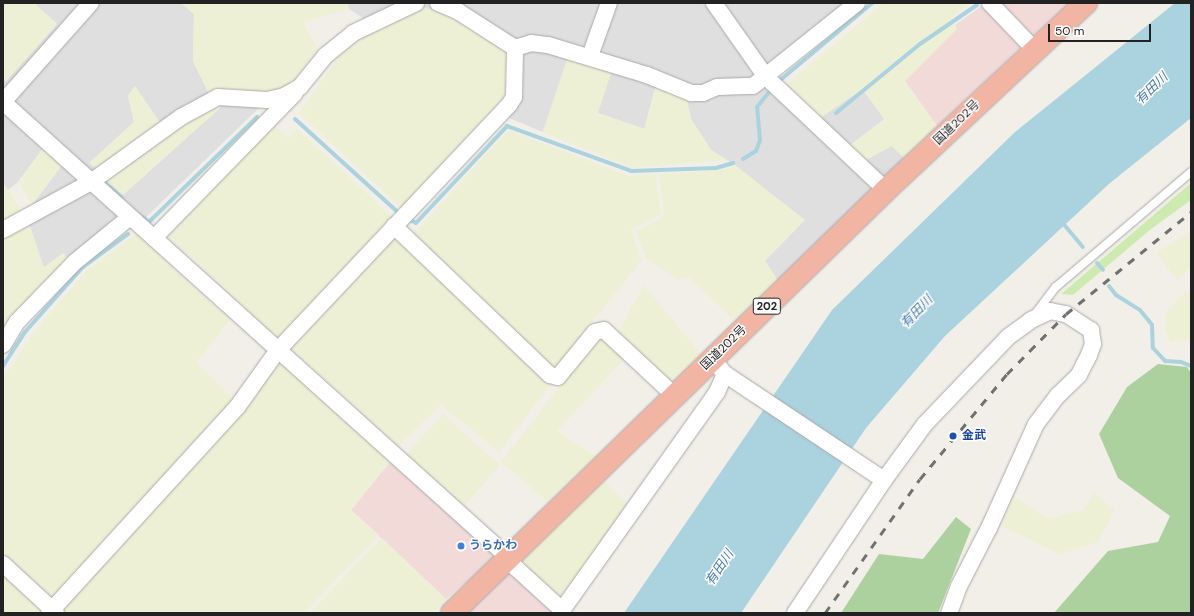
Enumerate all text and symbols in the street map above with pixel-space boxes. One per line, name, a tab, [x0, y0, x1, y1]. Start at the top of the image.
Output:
scale bar	[1050, 16, 1153, 42]
text: 50 m	[1055, 23, 1084, 39]
water label: 有田川	[1133, 70, 1171, 108]
street label: 国道202号	[931, 98, 983, 148]
water label: 有田川	[898, 293, 936, 331]
road number: 202	[752, 297, 782, 315]
street label: 国道202号	[698, 323, 750, 373]
place label: 金武	[962, 429, 986, 443]
marker: 金武	[947, 430, 959, 442]
place label: うらかわ	[469, 539, 517, 553]
marker: うらかわ	[456, 541, 466, 551]
water label: 有田川	[703, 547, 737, 589]

